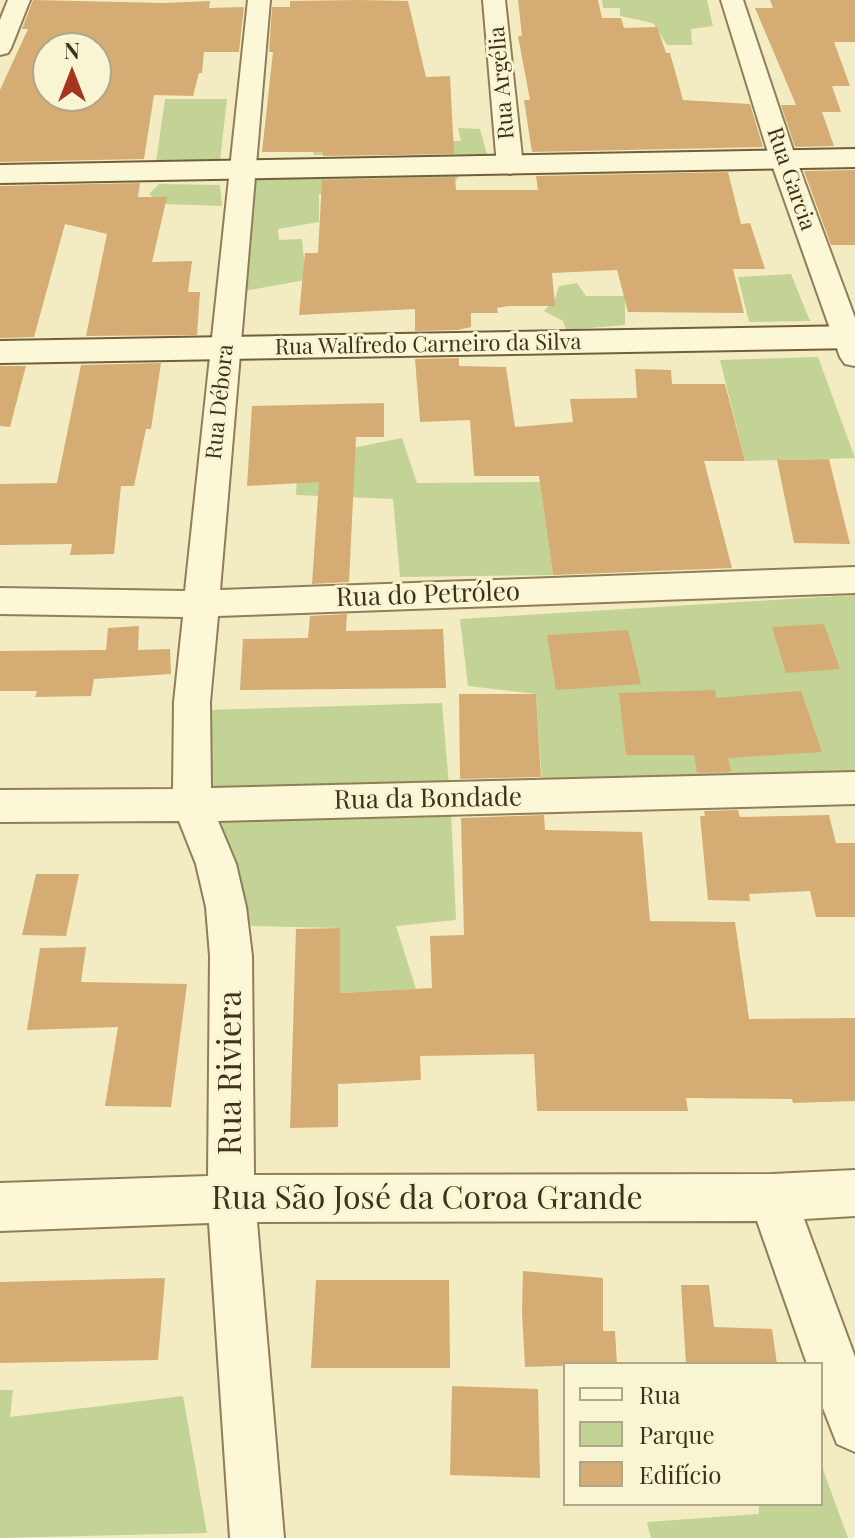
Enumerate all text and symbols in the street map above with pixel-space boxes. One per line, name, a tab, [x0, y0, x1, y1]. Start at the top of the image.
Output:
street label: Rua Argélia	[484, 25, 520, 141]
north arrow	[32, 32, 112, 112]
text: N	[64, 35, 80, 65]
street label: Rua Garcia	[761, 124, 821, 234]
street label: Rua Walfredo Carneiro da Silva	[275, 329, 581, 361]
street label: Rua Débora	[201, 343, 239, 461]
street label: Rua do Petróleo	[335, 576, 521, 614]
street label: Rua da Bondade	[334, 782, 522, 816]
street label: Rua Riviera	[212, 991, 250, 1155]
street label: Rua São José da Coroa Grande	[211, 1180, 643, 1218]
legend	[563, 1362, 823, 1506]
text: Rua	[639, 1378, 680, 1410]
text: Parque	[639, 1418, 715, 1450]
text: Edifício	[639, 1458, 721, 1490]

